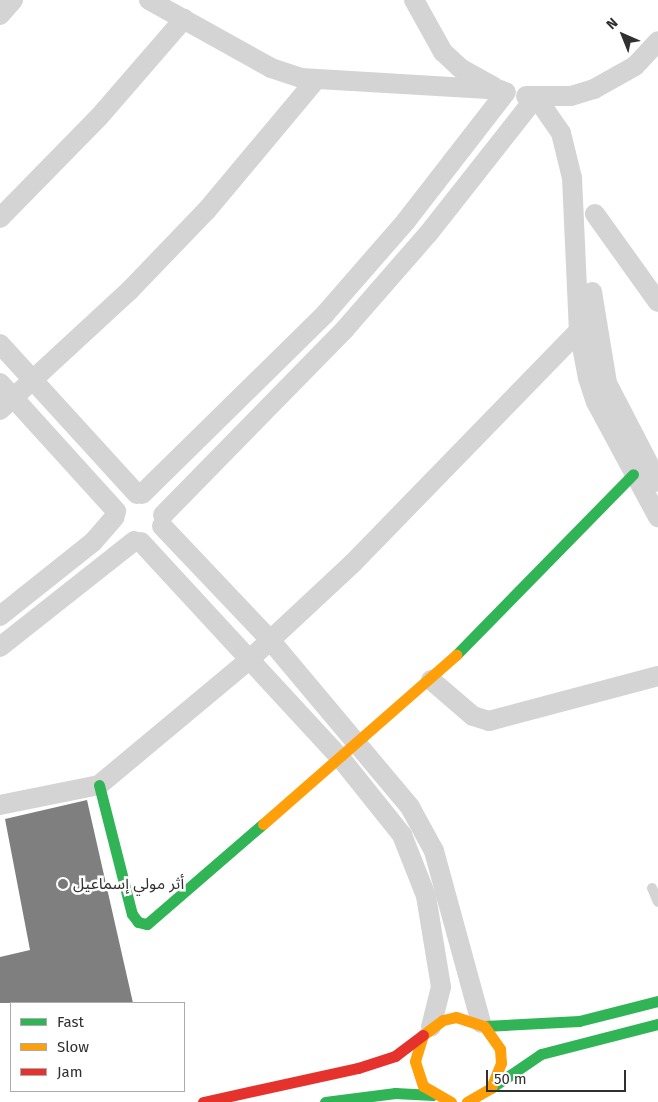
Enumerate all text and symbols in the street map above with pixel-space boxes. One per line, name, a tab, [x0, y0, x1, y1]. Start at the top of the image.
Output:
north arrow	[598, 10, 648, 60]
text: N	[603, 15, 621, 33]
place label: أثر مولي إسماعيل	[73, 874, 184, 894]
marker: أثر مولي إسماعيل	[57, 878, 69, 890]
legend	[10, 1002, 185, 1092]
text: Fast	[57, 1013, 84, 1031]
text: Slow	[57, 1038, 89, 1056]
scale bar	[488, 1060, 628, 1092]
text: Jam	[57, 1063, 83, 1081]
text: 50 m	[494, 1070, 527, 1088]

